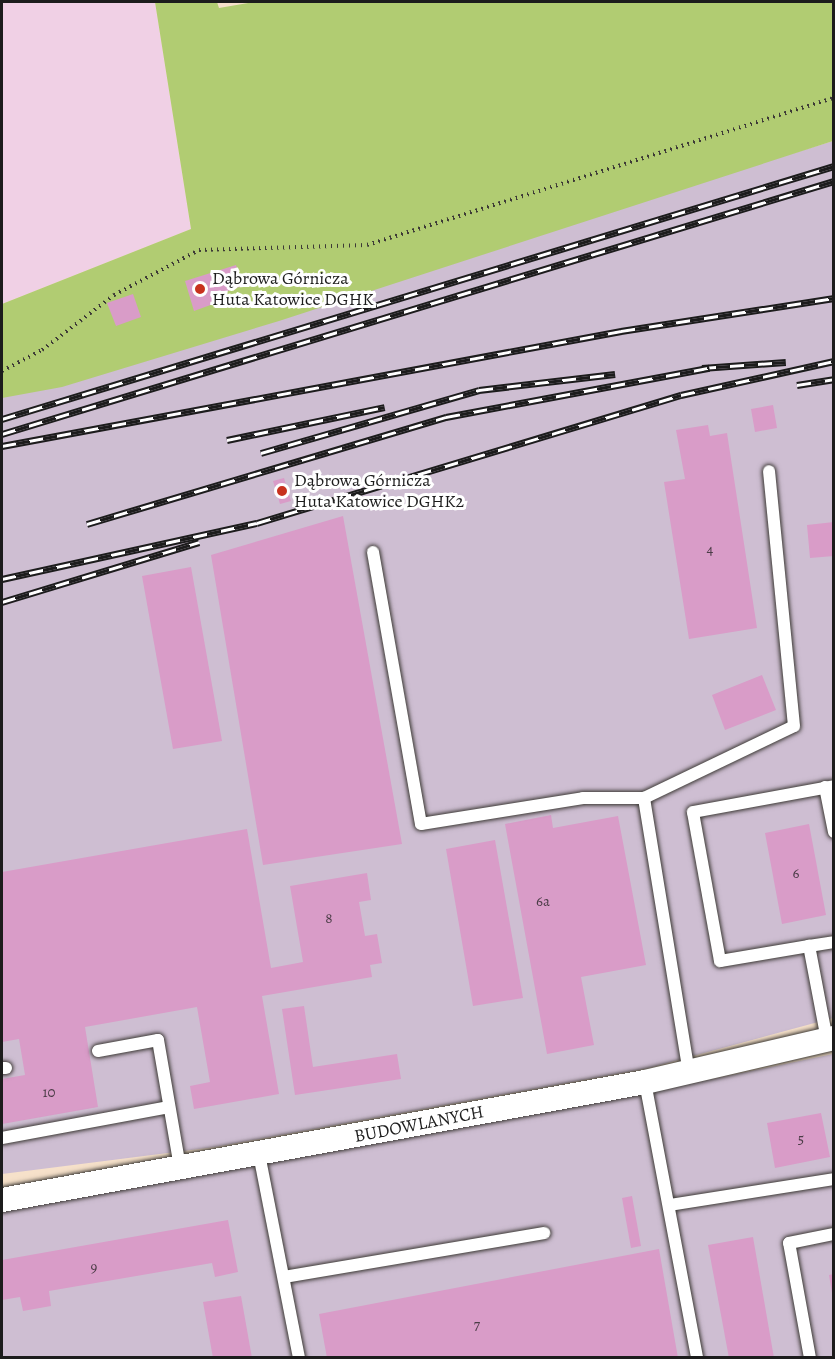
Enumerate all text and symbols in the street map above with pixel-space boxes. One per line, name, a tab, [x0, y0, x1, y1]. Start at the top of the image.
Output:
place label: Dąbrowa Górnicza Huta Katowice DGHK	[212, 268, 374, 310]
marker: Dąbrowa Górnicza Huta Katowice DGHK	[193, 282, 207, 296]
place label: Dąbrowa Górnicza Huta Katowice DGHK2	[294, 470, 464, 512]
marker: Dąbrowa Górnicza Huta Katowice DGHK2	[275, 484, 289, 498]
house number: 4	[707, 541, 713, 559]
house number: 6	[793, 865, 799, 883]
house number: 6a	[536, 893, 550, 911]
house number: 8	[325, 910, 333, 928]
house number: 10	[42, 1084, 56, 1102]
street label: BUDOWLANYCH	[352, 1101, 486, 1147]
house number: 5	[798, 1131, 804, 1149]
house number: 9	[91, 1259, 97, 1277]
house number: 7	[474, 1317, 480, 1335]

